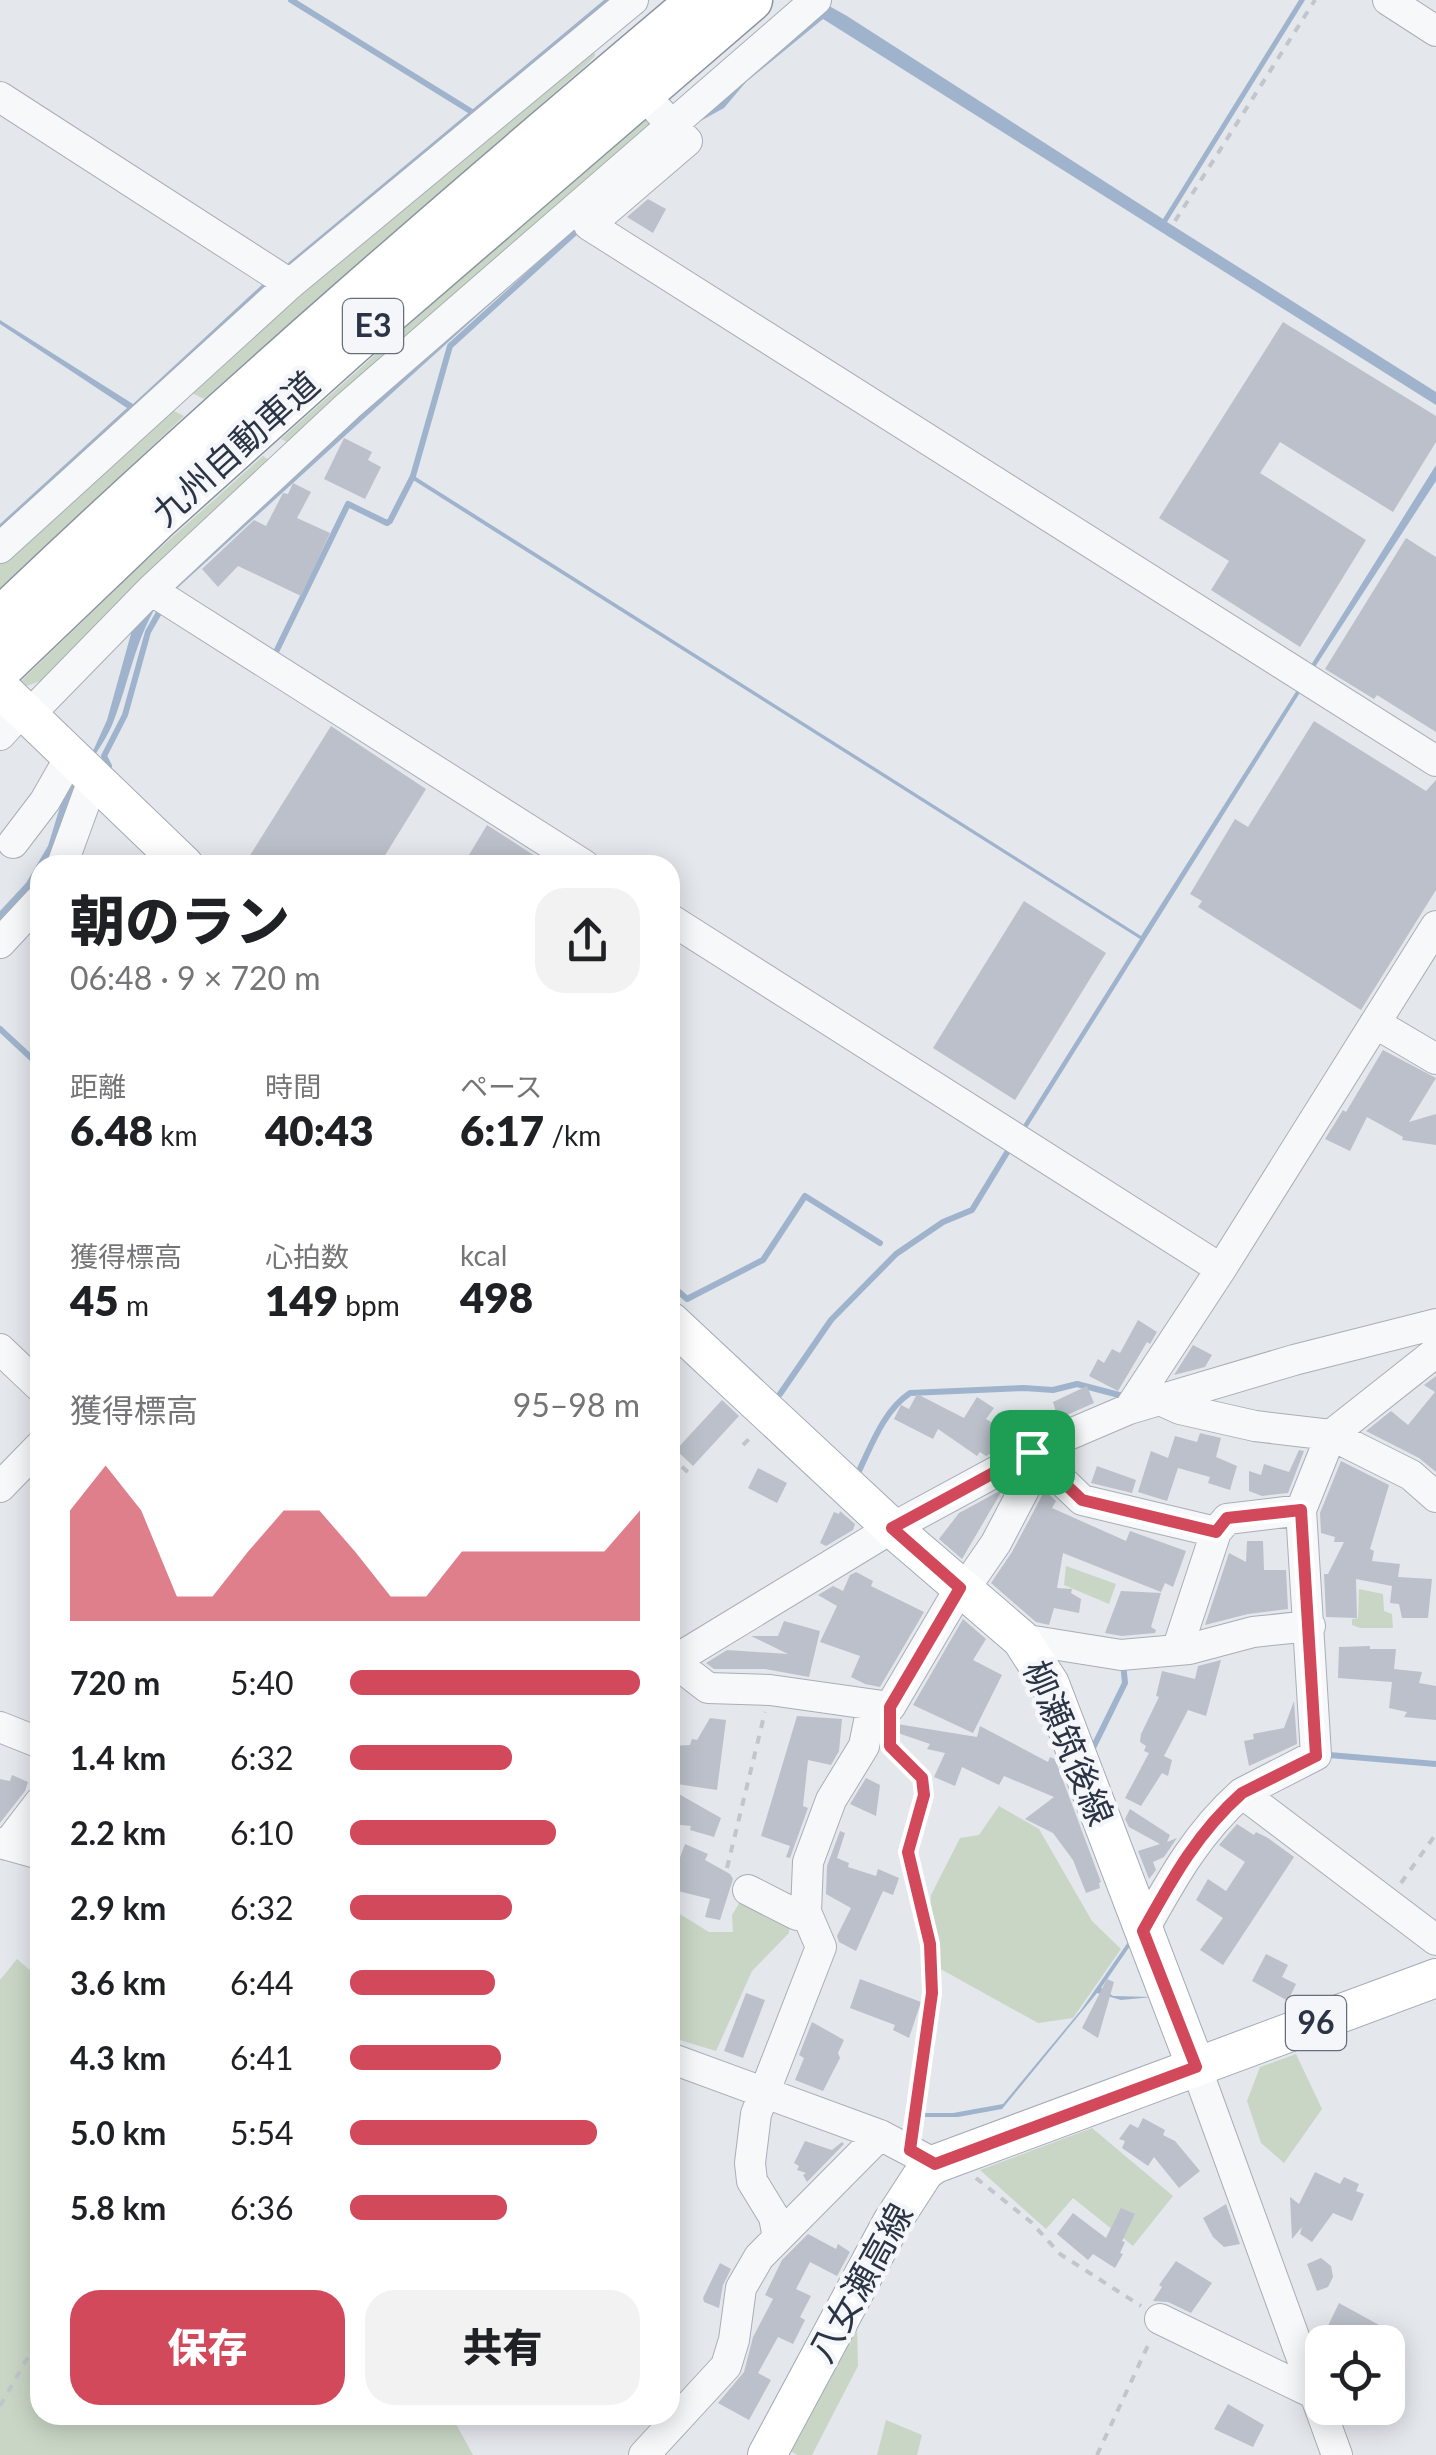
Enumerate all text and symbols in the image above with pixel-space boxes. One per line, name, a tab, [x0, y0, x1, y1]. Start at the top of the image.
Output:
road number: E3	[343, 299, 403, 353]
street label: 九州自動車道	[143, 362, 327, 533]
text: 朝のラン	[70, 887, 290, 953]
button: share	[535, 888, 640, 993]
text: 06:48 · 9 × 720 m	[70, 958, 321, 997]
text: 距離	[70, 1069, 126, 1103]
text: 時間	[265, 1069, 321, 1103]
text: ペース	[460, 1069, 543, 1103]
text: 6.48	[70, 1105, 153, 1155]
text: 40:43	[265, 1105, 374, 1155]
text: 6:17	[460, 1105, 544, 1155]
text: km	[153, 1118, 198, 1152]
text: /km	[544, 1118, 601, 1152]
text: kcal	[460, 1238, 507, 1272]
text: 獲得標高	[70, 1239, 182, 1273]
text: 心拍数	[265, 1239, 349, 1273]
text: 498	[460, 1272, 533, 1322]
text: 45	[70, 1275, 119, 1325]
text: 149	[265, 1275, 338, 1325]
text: m	[119, 1288, 149, 1322]
text: bpm	[338, 1288, 400, 1322]
text: 95–98 m	[513, 1385, 640, 1424]
text: 獲得標高	[70, 1390, 198, 1429]
pin	[990, 1410, 1075, 1495]
icon: arrive	[1005, 1425, 1060, 1480]
street label: 柳瀬筑後線	[1016, 1653, 1123, 1831]
text: 720 m	[70, 1663, 160, 1702]
text: 5:40	[230, 1663, 294, 1702]
text: 1.4 km	[70, 1738, 166, 1777]
text: 6:32	[230, 1738, 294, 1777]
text: 2.2 km	[70, 1813, 166, 1852]
text: 6:10	[230, 1813, 294, 1852]
text: 2.9 km	[70, 1888, 166, 1927]
text: 6:32	[230, 1888, 294, 1927]
text: 3.6 km	[70, 1963, 166, 2002]
text: 6:44	[230, 1963, 294, 2002]
road number: 96	[1286, 1996, 1346, 2050]
text: 4.3 km	[70, 2038, 166, 2077]
text: 6:41	[230, 2038, 294, 2077]
text: 5.0 km	[70, 2113, 166, 2152]
text: 5:54	[230, 2113, 294, 2152]
text: 5.8 km	[70, 2188, 166, 2227]
text: 6:36	[230, 2188, 294, 2227]
street label: 八女瀬高線	[798, 2195, 920, 2369]
button: 保存	[70, 2290, 345, 2405]
button: 共有	[365, 2290, 640, 2405]
map controls	[1305, 2325, 1405, 2425]
button: locate	[1305, 2325, 1405, 2425]

